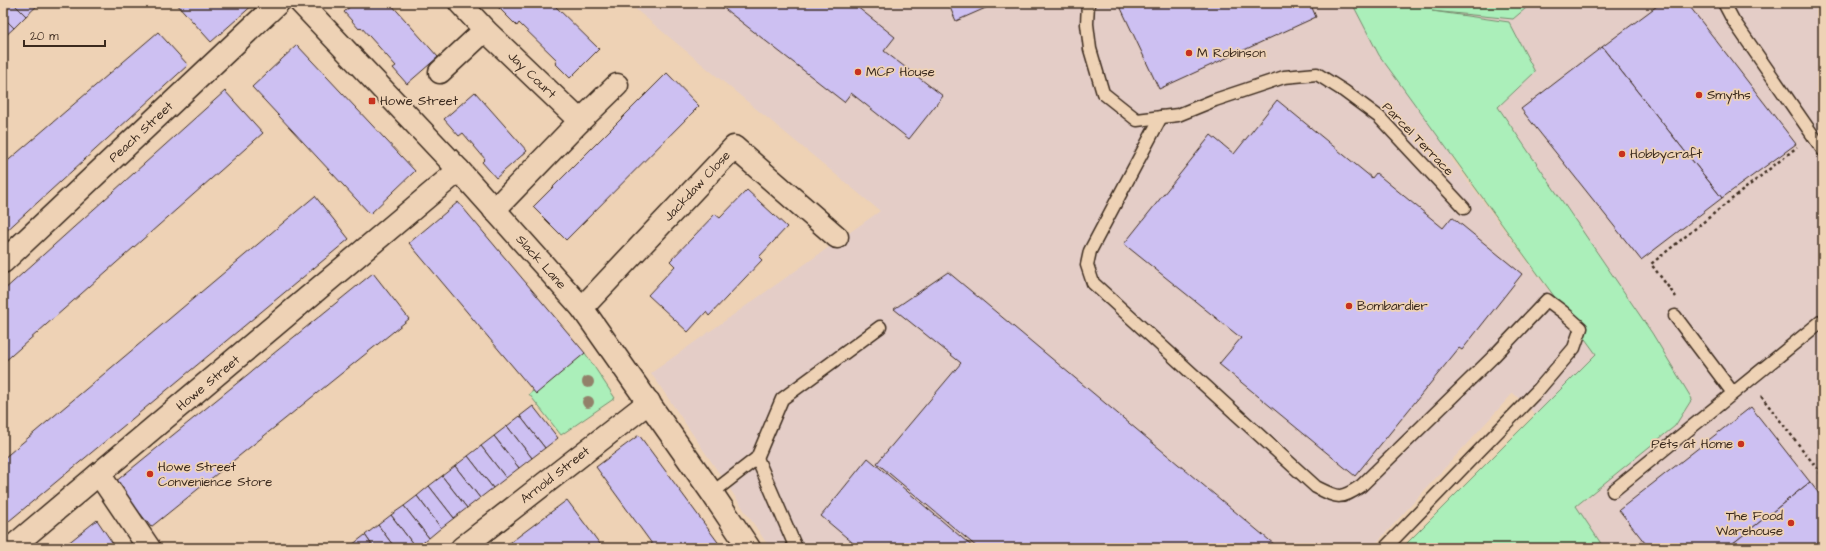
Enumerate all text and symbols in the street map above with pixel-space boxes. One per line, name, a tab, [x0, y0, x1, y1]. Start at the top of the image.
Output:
scale bar	[24, 22, 105, 48]
text: 20 m	[30, 28, 59, 45]
place label: M Robinson	[1197, 44, 1266, 62]
street label: Jay Court	[503, 47, 561, 104]
marker: M Robinson	[1184, 48, 1194, 58]
place label: MCP House	[866, 63, 935, 81]
marker: MCP House	[853, 67, 863, 77]
place label: Smyths	[1707, 86, 1751, 105]
marker: Smyths	[1694, 90, 1704, 100]
place label: Howe Street	[380, 92, 459, 110]
marker: Howe Street	[367, 96, 377, 106]
street label: Peach Street	[105, 97, 178, 167]
street label: Parcel Terrace	[1378, 98, 1458, 180]
place label: Hobbycraft	[1630, 145, 1703, 164]
street label: Jackdaw Close	[659, 147, 735, 225]
marker: Hobbycraft	[1617, 149, 1627, 159]
street label: Slack Lane	[512, 231, 570, 293]
place label: Bombardier	[1357, 297, 1428, 315]
marker: Bombardier	[1344, 301, 1354, 311]
street label: Howe Street	[172, 351, 244, 415]
place label: Pets at Home	[1651, 435, 1733, 453]
marker: Pets at Home	[1736, 439, 1746, 449]
street label: Arnold Street	[517, 442, 594, 508]
place label: Howe Street Convenience Store	[158, 458, 272, 491]
marker: Howe Street Convenience Store	[145, 469, 155, 479]
place label: The Food Warehouse	[1716, 507, 1783, 540]
marker: The Food Warehouse	[1786, 518, 1796, 528]

